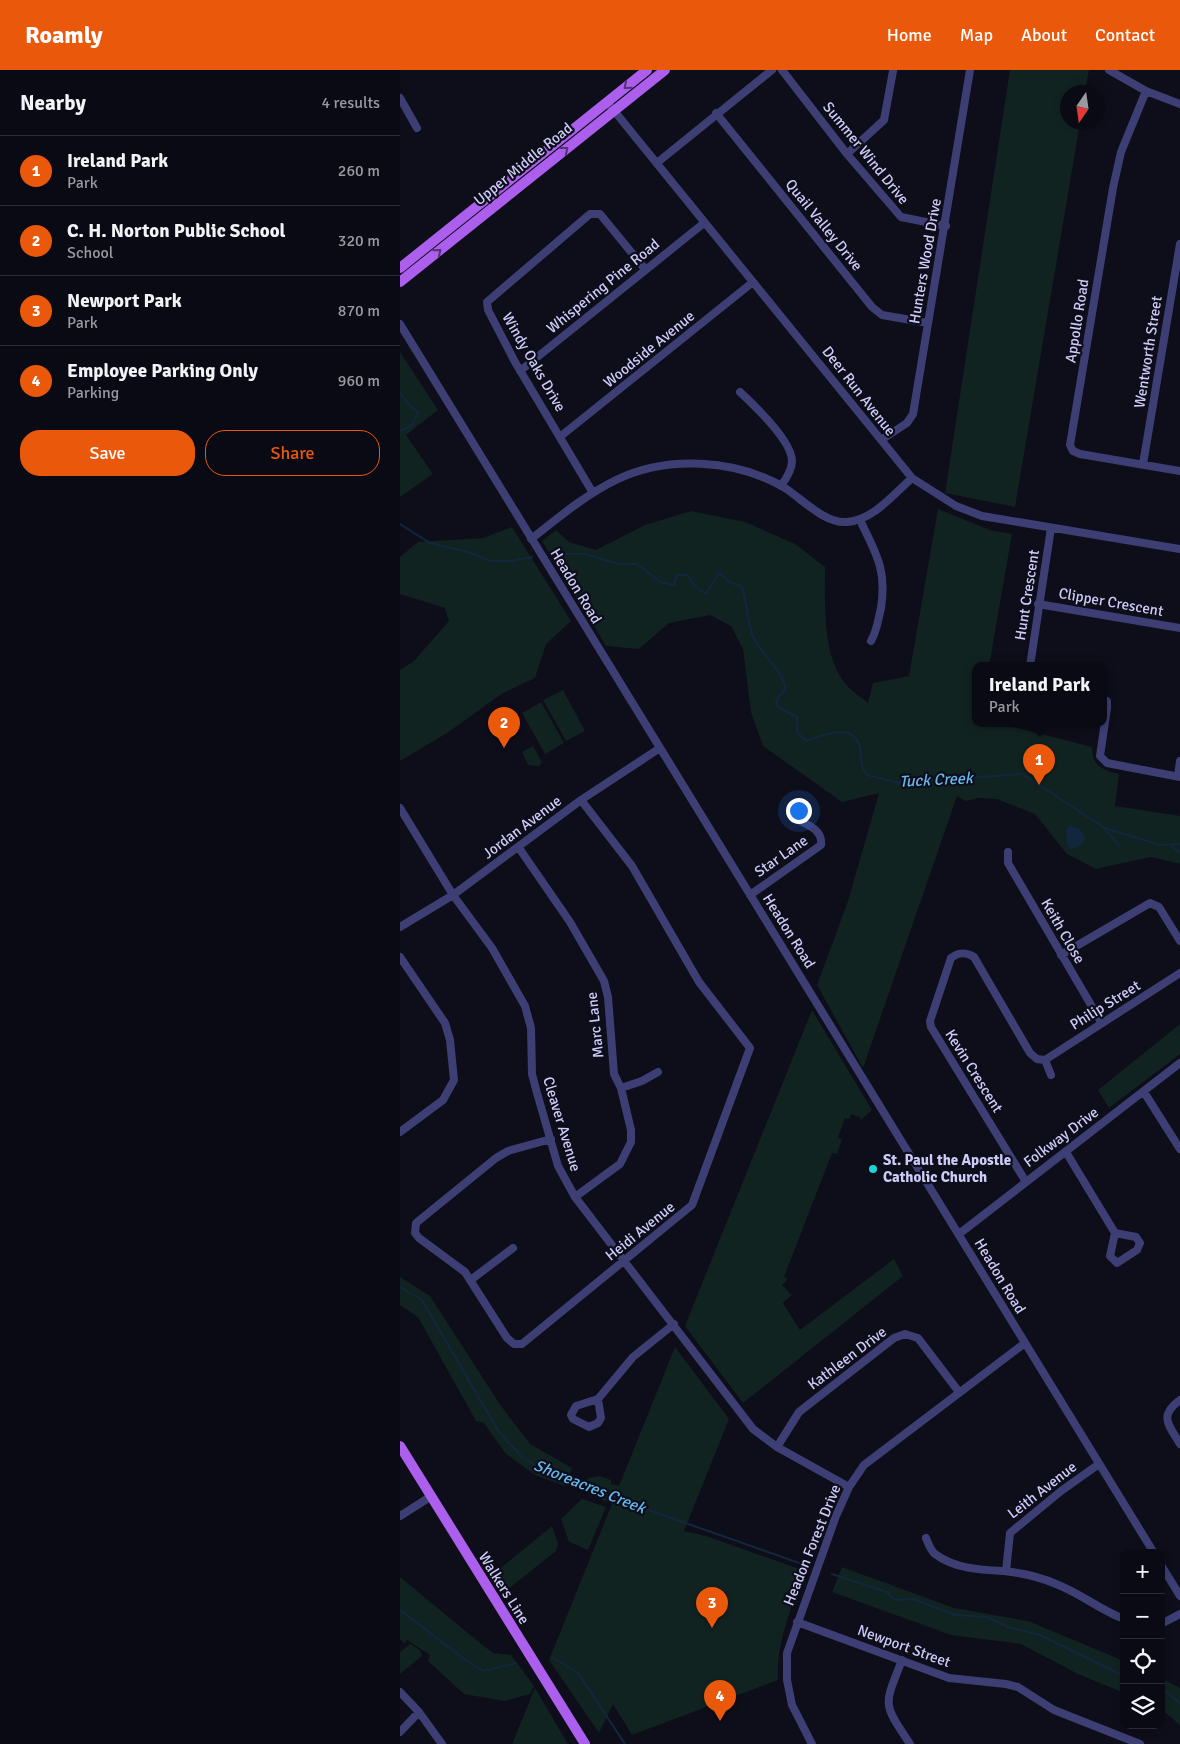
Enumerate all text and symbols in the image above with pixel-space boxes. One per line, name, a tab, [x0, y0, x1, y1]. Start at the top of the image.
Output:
text: Roamly	[25, 20, 103, 50]
text: Home	[887, 24, 932, 46]
text: Map	[960, 24, 993, 46]
text: About	[1021, 24, 1067, 46]
text: Contact	[1095, 24, 1155, 46]
one-way arrow	[624, 81, 633, 90]
north arrow	[1060, 85, 1105, 130]
text: Nearby	[20, 90, 86, 116]
text: 4 results	[321, 93, 380, 113]
street label: Summer Wind Drive	[819, 98, 913, 208]
street label: Upper Middle Road	[470, 119, 576, 209]
one-way arrow	[559, 147, 568, 156]
text: Ireland Park	[67, 149, 168, 173]
text: 1	[32, 161, 40, 181]
text: 260 m	[338, 161, 380, 181]
text: Park	[67, 173, 98, 193]
street label: Quail Valley Drive	[782, 176, 866, 274]
street label: Hunters Wood Drive	[905, 197, 945, 325]
text: C. H. Norton Public School	[67, 219, 286, 243]
text: 2	[32, 231, 40, 251]
text: 320 m	[338, 231, 380, 251]
street label: Whispering Pine Road	[543, 235, 663, 337]
text: School	[67, 243, 113, 263]
one-way arrow	[432, 249, 441, 257]
street label: Appollo Road	[1061, 278, 1093, 364]
text: Newport Park	[67, 289, 182, 313]
street label: Wentworth Street	[1130, 295, 1166, 409]
text: 3	[32, 301, 40, 321]
text: 870 m	[338, 301, 380, 321]
street label: Woodside Avenue	[600, 307, 698, 391]
street label: Windy Oaks Drive	[498, 309, 570, 415]
text: Park	[67, 313, 98, 333]
street label: Deer Run Avenue	[818, 343, 900, 439]
text: Employee Parking Only	[67, 359, 258, 383]
text: 4	[32, 371, 40, 391]
text: 960 m	[338, 371, 380, 391]
text: Parking	[67, 383, 119, 403]
button: Save	[20, 430, 195, 476]
button: Share	[205, 430, 380, 476]
street label: Headon Road	[547, 545, 605, 627]
street label: Hunt Crescent	[1011, 548, 1043, 642]
street label: Clipper Crescent	[1057, 584, 1165, 620]
popup	[972, 662, 1107, 727]
text: Ireland Park	[989, 673, 1090, 697]
text: Park	[989, 697, 1020, 717]
pin: 2	[488, 707, 520, 748]
pin: 1	[1023, 744, 1055, 785]
water label: Tuck Creek	[899, 768, 975, 792]
street label: Jordan Avenue	[479, 792, 565, 862]
your location	[786, 798, 812, 824]
street label: Star Lane	[751, 831, 811, 881]
street label: Headon Road	[759, 890, 819, 972]
street label: Keith Close	[1037, 895, 1089, 967]
street label: Philip Street	[1067, 976, 1143, 1034]
street label: Marc Lane	[583, 991, 607, 1059]
street label: Kevin Crescent	[941, 1026, 1007, 1116]
street label: Cleaver Avenue	[539, 1074, 585, 1174]
street label: Folkway Drive	[1020, 1103, 1102, 1171]
place label: St. Paul the Apostle Catholic Church	[883, 1151, 1011, 1186]
marker: St. Paul the Apostle Catholic Church	[867, 1163, 879, 1175]
street label: Heidi Avenue	[602, 1198, 678, 1264]
street label: Headon Road	[971, 1235, 1029, 1317]
street label: Kathleen Drive	[804, 1322, 890, 1394]
water label: Shoreacres Creek	[531, 1455, 650, 1519]
street label: Leith Avenue	[1004, 1457, 1080, 1523]
street label: Headon Forest Drive	[779, 1482, 845, 1608]
street label: Walkers Line	[475, 1549, 533, 1627]
map controls	[1120, 1549, 1165, 1729]
button: +	[1120, 1549, 1165, 1594]
pin: 3	[696, 1587, 728, 1628]
button: −	[1120, 1594, 1165, 1639]
street label: Newport Street	[855, 1621, 953, 1671]
button: locate	[1120, 1639, 1165, 1684]
pin: 4	[704, 1680, 736, 1721]
button: layers	[1120, 1684, 1165, 1729]

